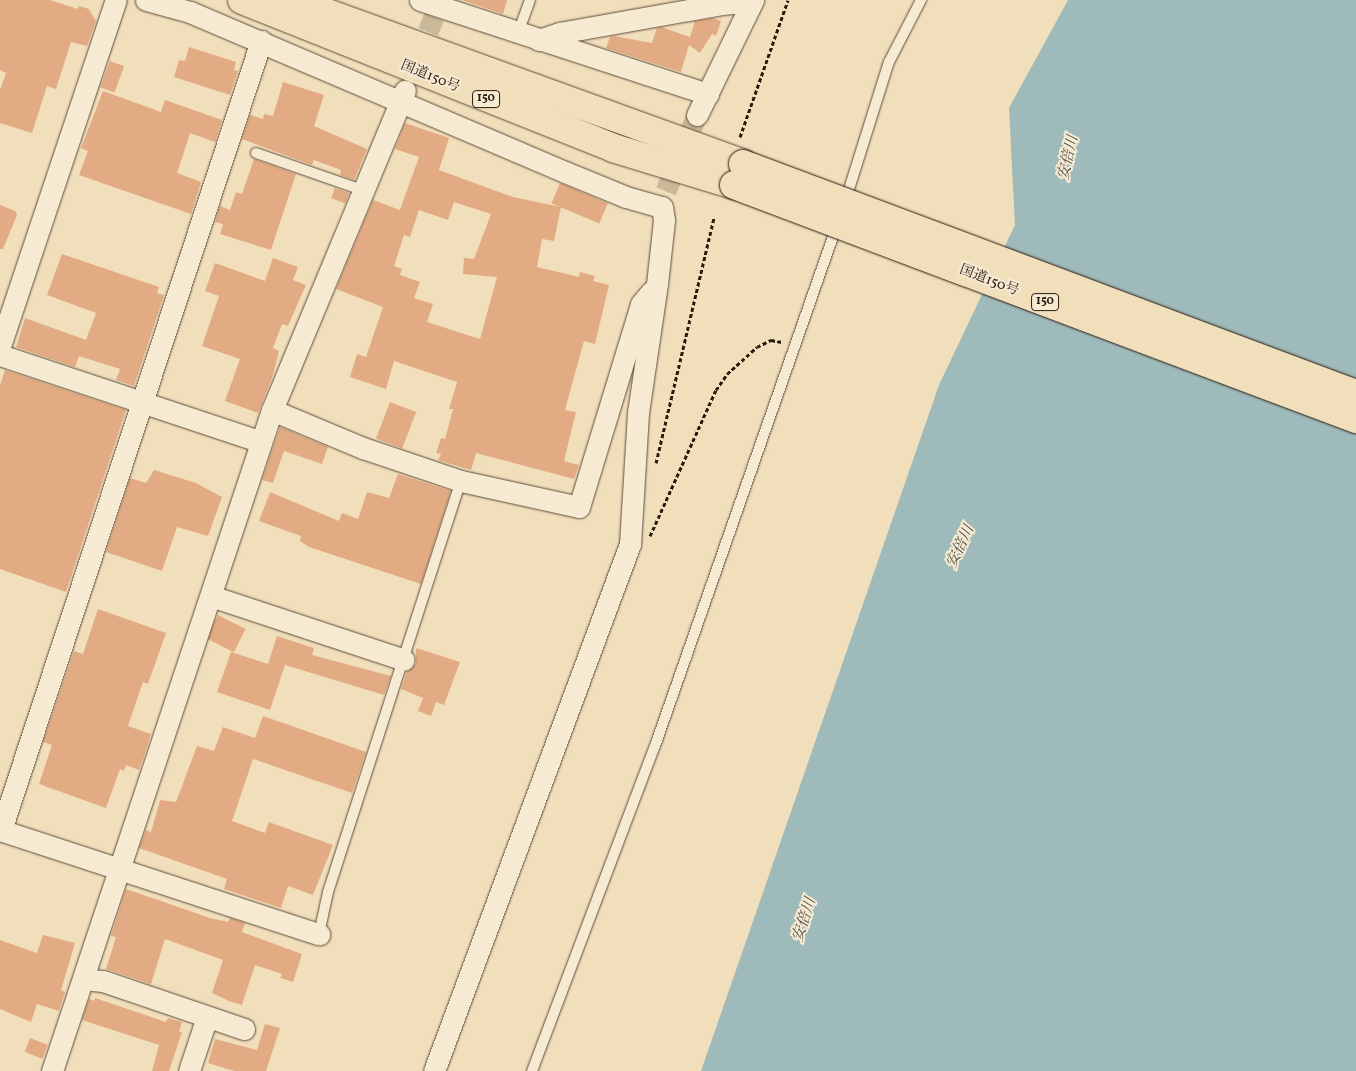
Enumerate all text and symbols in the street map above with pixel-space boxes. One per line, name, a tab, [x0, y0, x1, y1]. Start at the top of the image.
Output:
street label: 国道150号	[398, 58, 462, 96]
road number: 150	[471, 90, 501, 108]
water label: 安倍川	[1055, 134, 1083, 182]
street label: 国道150号	[957, 262, 1021, 300]
road number: 150	[1030, 292, 1060, 312]
water label: 安倍川	[943, 523, 979, 571]
water label: 安倍川	[789, 896, 821, 944]

